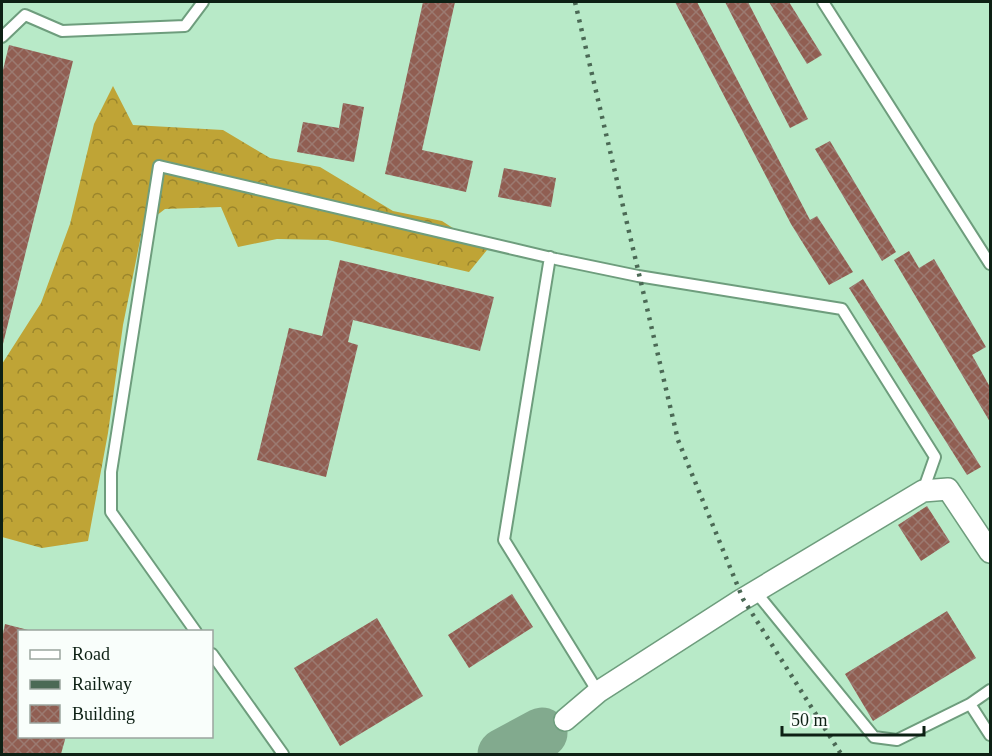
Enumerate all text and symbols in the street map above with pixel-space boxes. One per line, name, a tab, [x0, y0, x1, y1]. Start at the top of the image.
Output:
legend	[18, 630, 213, 738]
text: Road	[72, 644, 110, 664]
text: Railway	[72, 674, 132, 694]
scale bar	[782, 699, 924, 737]
text: Building	[72, 704, 135, 724]
text: 50 m	[791, 710, 828, 730]

